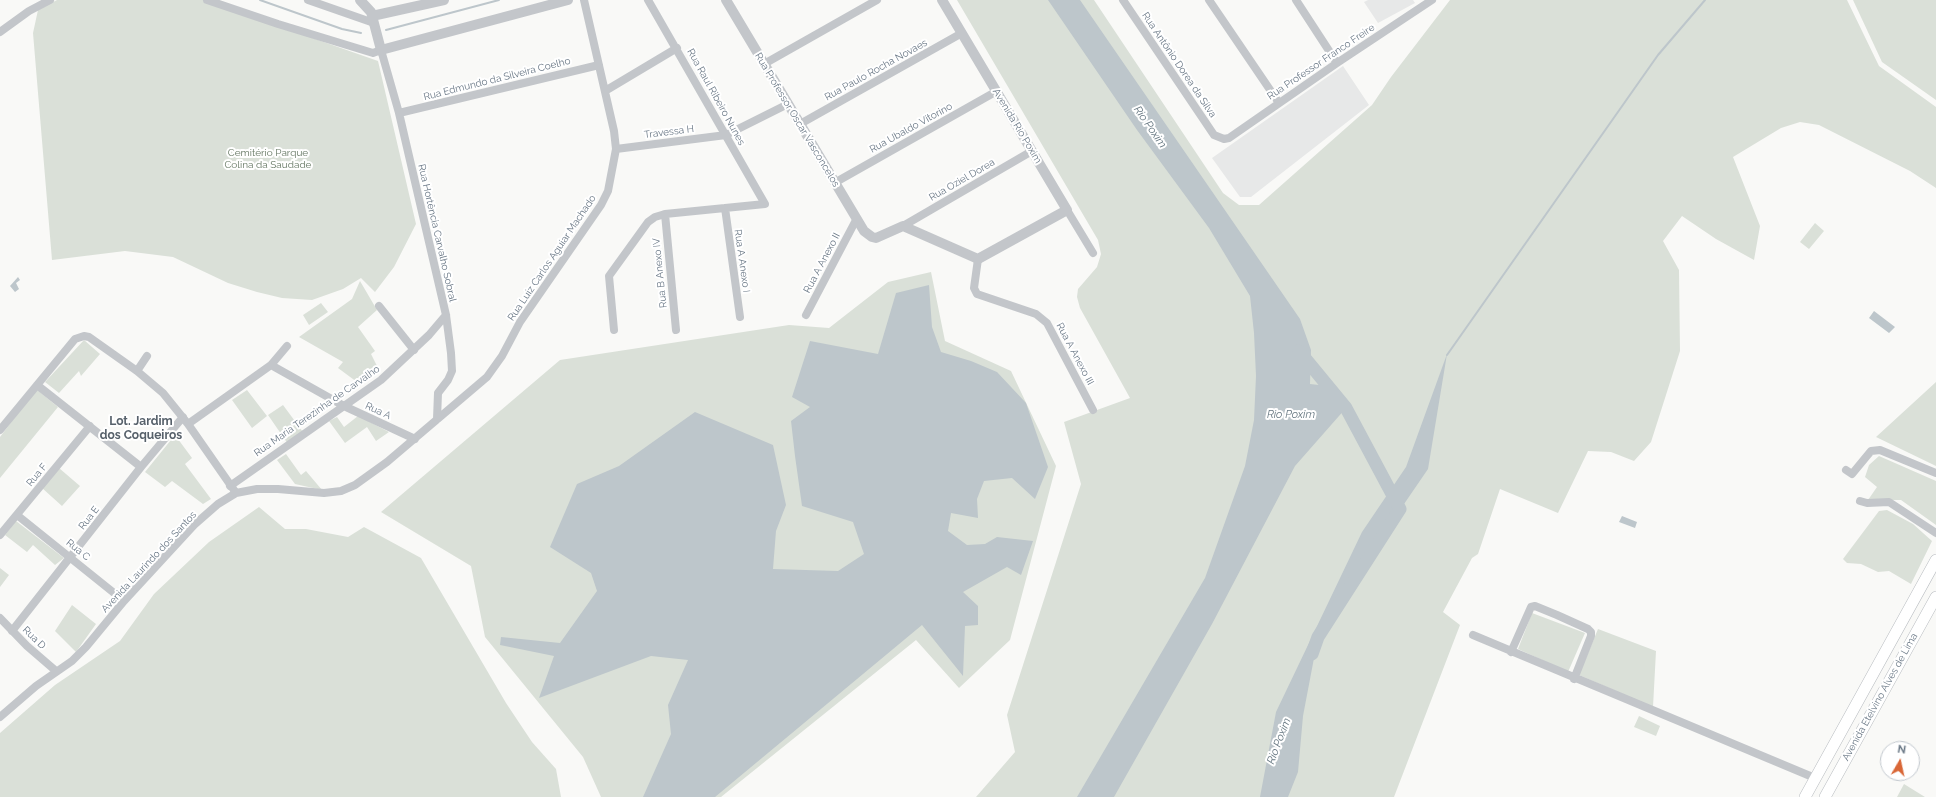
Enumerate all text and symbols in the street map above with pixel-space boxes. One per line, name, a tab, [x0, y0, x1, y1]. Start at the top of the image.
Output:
street label: Rua Antônio Dorea da Silva	[1139, 10, 1219, 120]
street label: Rua Professor Franco Freire	[1265, 22, 1377, 102]
street label: Rua Paulo Rocha Novaes	[823, 37, 929, 103]
street label: Rua Raul Ribeiro Nunes	[684, 47, 748, 147]
street label: Rua Professor Oscar Vasconcelos	[752, 51, 842, 189]
street label: Rua Edmundo da Silveira Coelho	[422, 55, 572, 103]
street label: Avenida Rio Poxim	[990, 86, 1044, 166]
street label: Rua Ubaldo Vitorino	[868, 100, 954, 156]
water label: Rio Poxim	[1131, 104, 1169, 150]
street label: Travessa H	[643, 123, 695, 141]
park label: Cemitério Parque Colina da Saudade	[225, 147, 311, 170]
street label: Rua Oziel Dorea	[927, 156, 997, 204]
street label: Rua Hortência Carvalho Sobral	[415, 163, 459, 303]
street label: Rua Luiz Carlos Aguiar Machado	[505, 193, 599, 323]
street label: Rua A Anexo I	[732, 229, 752, 293]
street label: Rua A Anexo II	[801, 231, 843, 295]
street label: Rua B Anexo IV	[650, 237, 670, 309]
street label: Rua A Anexo III	[1054, 321, 1096, 387]
street label: Rua Maria Terezinha de Carvalho	[252, 363, 382, 459]
street label: Rua A	[363, 400, 393, 422]
water label: Rio Poxim	[1267, 408, 1315, 422]
district label: Lot. Jardim dos Coqueiros	[100, 414, 182, 442]
street label: Rua F	[24, 461, 50, 489]
street label: Rua E	[76, 504, 102, 532]
street label: Avenida Laurindo dos Santos	[99, 509, 199, 615]
street label: Rua C	[64, 537, 92, 563]
street label: Rua D	[20, 624, 48, 652]
street label: Avenida Etelvino Alves de Lima	[1840, 631, 1920, 763]
water label: Rio Poxim	[1264, 716, 1294, 766]
north arrow	[1880, 741, 1920, 781]
text: N	[1897, 743, 1907, 757]

